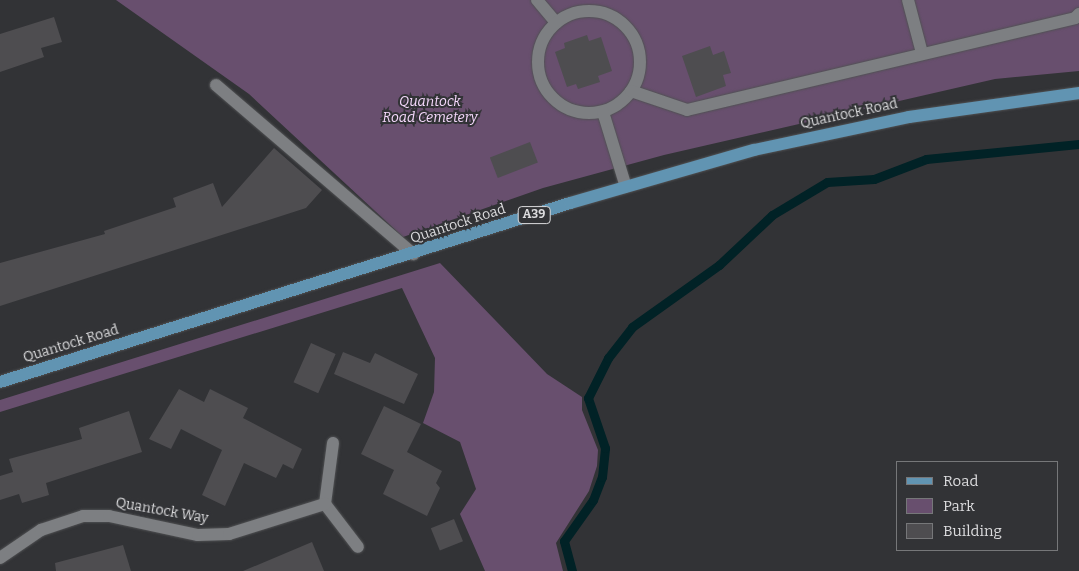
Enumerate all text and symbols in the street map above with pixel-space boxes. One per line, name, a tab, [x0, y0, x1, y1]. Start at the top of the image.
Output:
park label: Quantock Road Cemetery	[382, 94, 478, 126]
street label: Quantock Road	[799, 95, 899, 133]
street label: Quantock Road	[408, 201, 508, 247]
road number: A39	[516, 206, 552, 224]
street label: Quantock Road	[21, 321, 121, 367]
legend	[896, 461, 1059, 551]
text: Road	[943, 472, 978, 490]
street label: Quantock Way	[114, 495, 210, 527]
text: Park	[943, 497, 975, 515]
text: Building	[943, 522, 1002, 540]

